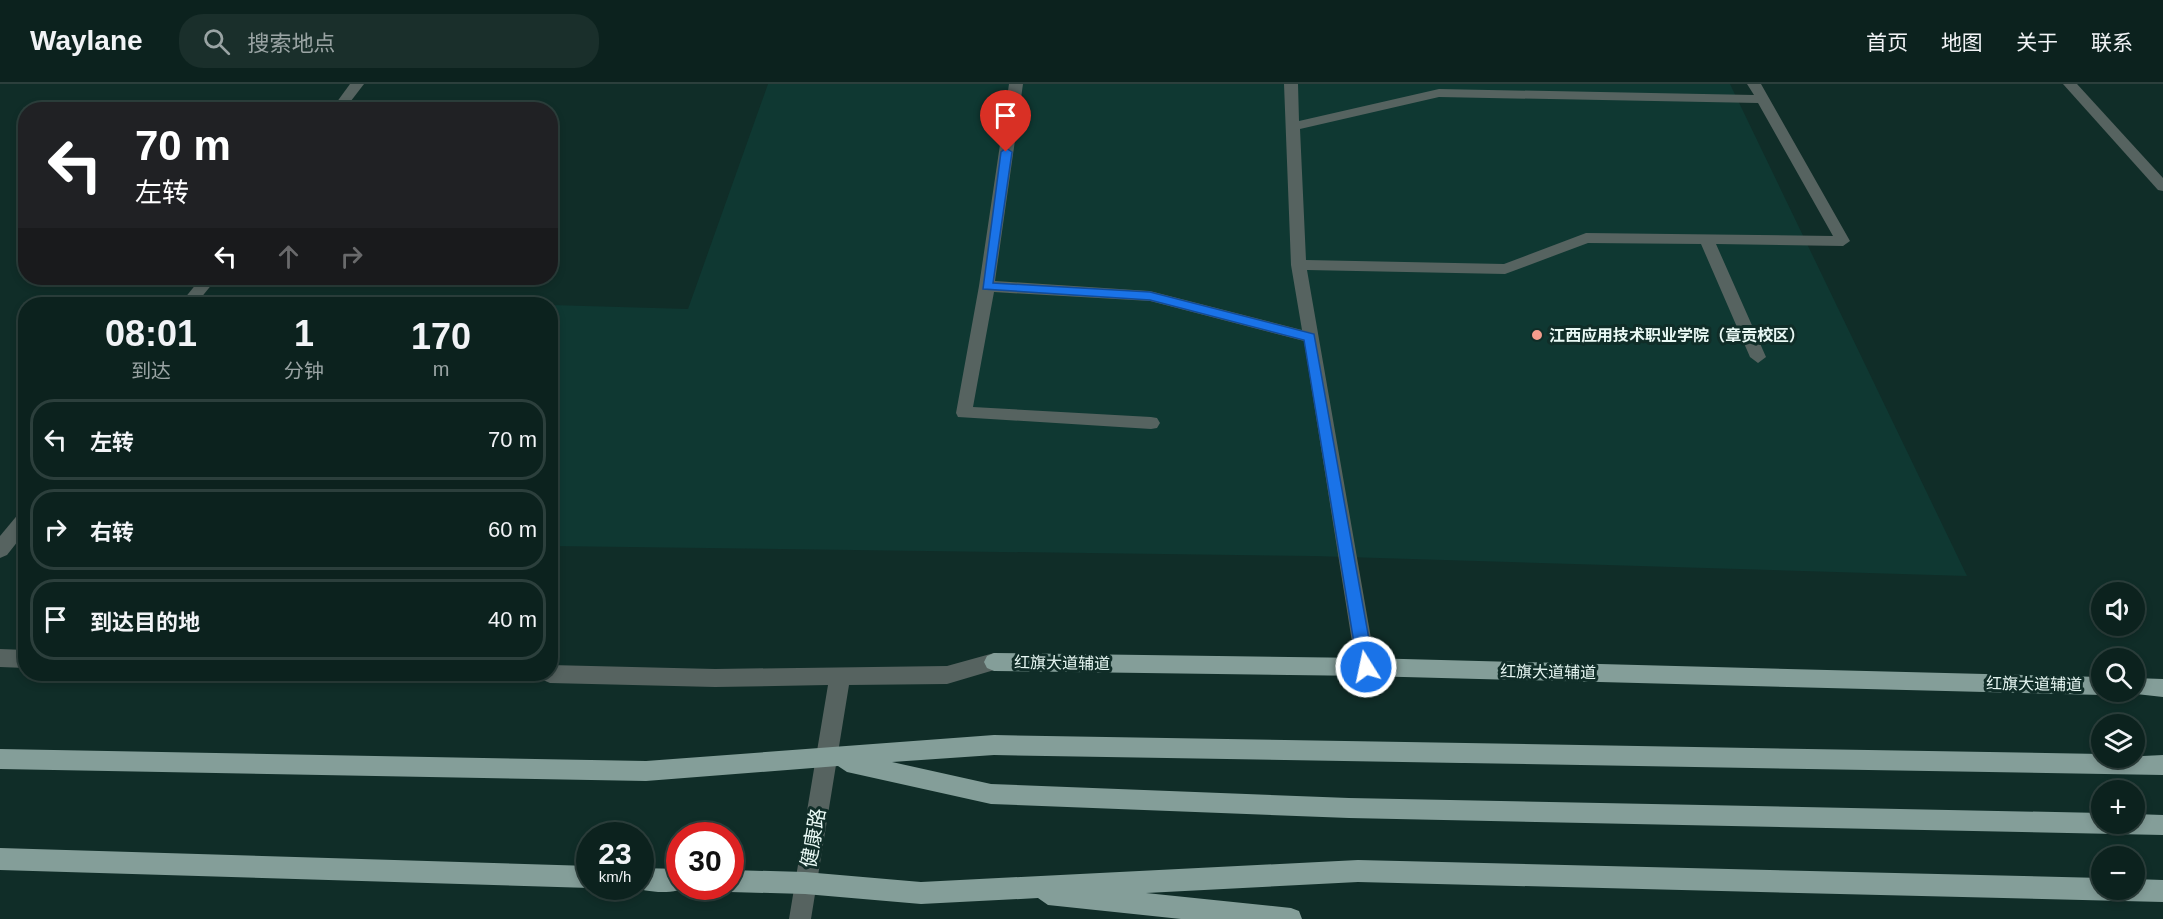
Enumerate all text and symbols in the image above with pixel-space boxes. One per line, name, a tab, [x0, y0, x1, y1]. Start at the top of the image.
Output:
search box	[179, 14, 599, 68]
text: Waylane	[30, 25, 143, 56]
icon: search	[200, 25, 233, 58]
text: 搜索地点	[248, 31, 336, 56]
text: 首页	[1866, 31, 1908, 54]
text: 地图	[1941, 31, 1983, 54]
text: 关于	[2016, 31, 2058, 54]
text: 联系	[2091, 31, 2133, 54]
pin	[980, 90, 1031, 152]
icon: arrive	[989, 99, 1022, 132]
text: 70 m	[135, 122, 231, 169]
icon: left	[36, 126, 114, 204]
text: 左转	[135, 178, 189, 208]
icon: left	[209, 240, 242, 273]
icon: ahead	[272, 240, 305, 273]
icon: right	[335, 240, 368, 273]
text: 08:01	[105, 313, 197, 354]
text: 1	[294, 313, 314, 354]
text: 170	[411, 316, 471, 357]
place label: 江西应用技术职业学院（章贡校区）	[1549, 326, 1805, 344]
marker: 江西应用技术职业学院（章贡校区）	[1530, 328, 1544, 342]
text: m	[433, 358, 449, 380]
text: 到达	[131, 360, 171, 382]
text: 分钟	[284, 360, 324, 382]
icon: left	[39, 423, 72, 456]
text: 70 m	[488, 427, 537, 452]
text: 左转	[90, 430, 134, 455]
icon: right	[39, 513, 72, 546]
text: 60 m	[488, 517, 537, 542]
text: 右转	[90, 520, 134, 545]
map controls	[2091, 582, 2145, 900]
button: sound	[2091, 582, 2145, 636]
icon: arrive	[39, 603, 72, 636]
text: 40 m	[488, 607, 537, 632]
text: 到达目的地	[90, 610, 200, 635]
position arrow	[1334, 635, 1398, 699]
button: search	[2091, 648, 2145, 702]
street label: 红旗大道辅道	[1014, 654, 1110, 672]
street label: 红旗大道辅道	[1500, 663, 1596, 681]
street label: 红旗大道辅道	[1986, 675, 2082, 693]
button: layers	[2091, 714, 2145, 768]
button: +	[2091, 780, 2145, 834]
street label: 健康路	[797, 807, 829, 869]
speed limit sign: 30	[666, 822, 744, 900]
text: 23	[598, 837, 632, 870]
button: −	[2091, 846, 2145, 900]
text: km/h	[599, 868, 631, 885]

